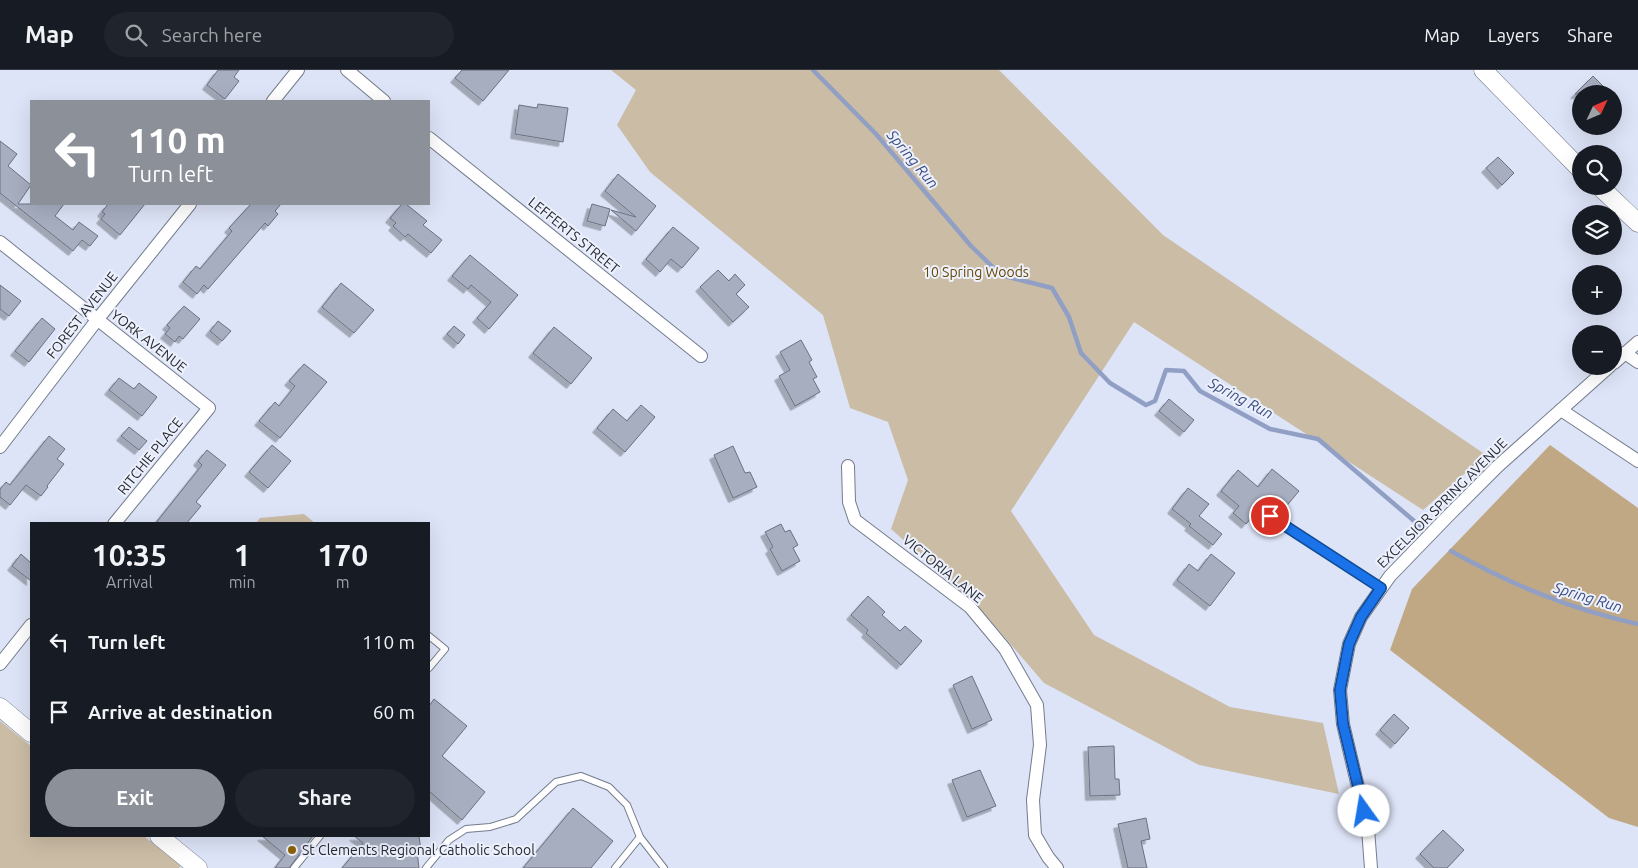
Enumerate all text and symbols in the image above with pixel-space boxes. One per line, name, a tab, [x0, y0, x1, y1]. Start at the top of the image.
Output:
search box	[104, 12, 454, 57]
text: Map	[25, 21, 74, 48]
icon: search	[122, 21, 150, 49]
text: Search here	[162, 24, 262, 46]
text: Map	[1424, 25, 1460, 45]
text: Layers	[1488, 25, 1539, 45]
text: Share	[1567, 25, 1613, 45]
north arrow	[1572, 85, 1622, 135]
map controls	[1572, 85, 1622, 375]
icon: left	[45, 120, 110, 185]
text: 110 m	[128, 120, 226, 160]
water label: Spring Run	[883, 126, 942, 192]
button: search	[1572, 145, 1622, 195]
text: Turn left	[128, 161, 213, 186]
street label: LEFFERTS STREET	[525, 194, 623, 277]
button: layers	[1572, 205, 1622, 255]
park label: 10 Spring Woods	[923, 264, 1029, 280]
button: +	[1572, 265, 1622, 315]
street label: FOREST AVENUE	[43, 268, 121, 362]
street label: YORK AVENUE	[108, 307, 190, 376]
button: −	[1572, 325, 1622, 375]
water label: Spring Run	[1205, 373, 1276, 422]
street label: RITCHIE PLACE	[114, 414, 186, 498]
street label: EXCELSIOR SPRING AVENUE	[1374, 435, 1510, 571]
pin	[1249, 495, 1291, 537]
icon: arrive	[1256, 502, 1284, 530]
street label: VICTORIA LANE	[900, 532, 987, 606]
text: 10:35	[92, 538, 167, 572]
text: 1	[234, 538, 251, 572]
text: 170	[317, 538, 368, 572]
text: Arrival	[106, 573, 153, 591]
text: min	[229, 573, 256, 591]
text: m	[336, 573, 350, 591]
water label: Spring Run	[1551, 578, 1624, 615]
icon: left	[45, 628, 73, 656]
text: Turn left	[88, 631, 166, 653]
text: 110 m	[362, 631, 415, 653]
icon: arrive	[45, 698, 73, 726]
text: Arrive at destination	[88, 701, 273, 723]
text: 60 m	[373, 701, 415, 723]
button: Exit	[45, 769, 225, 827]
button: Share	[235, 769, 415, 827]
position arrow	[1337, 784, 1389, 836]
place label: St Clements Regional Catholic School	[302, 842, 535, 858]
marker: St Clements Regional Catholic School	[286, 844, 298, 856]

